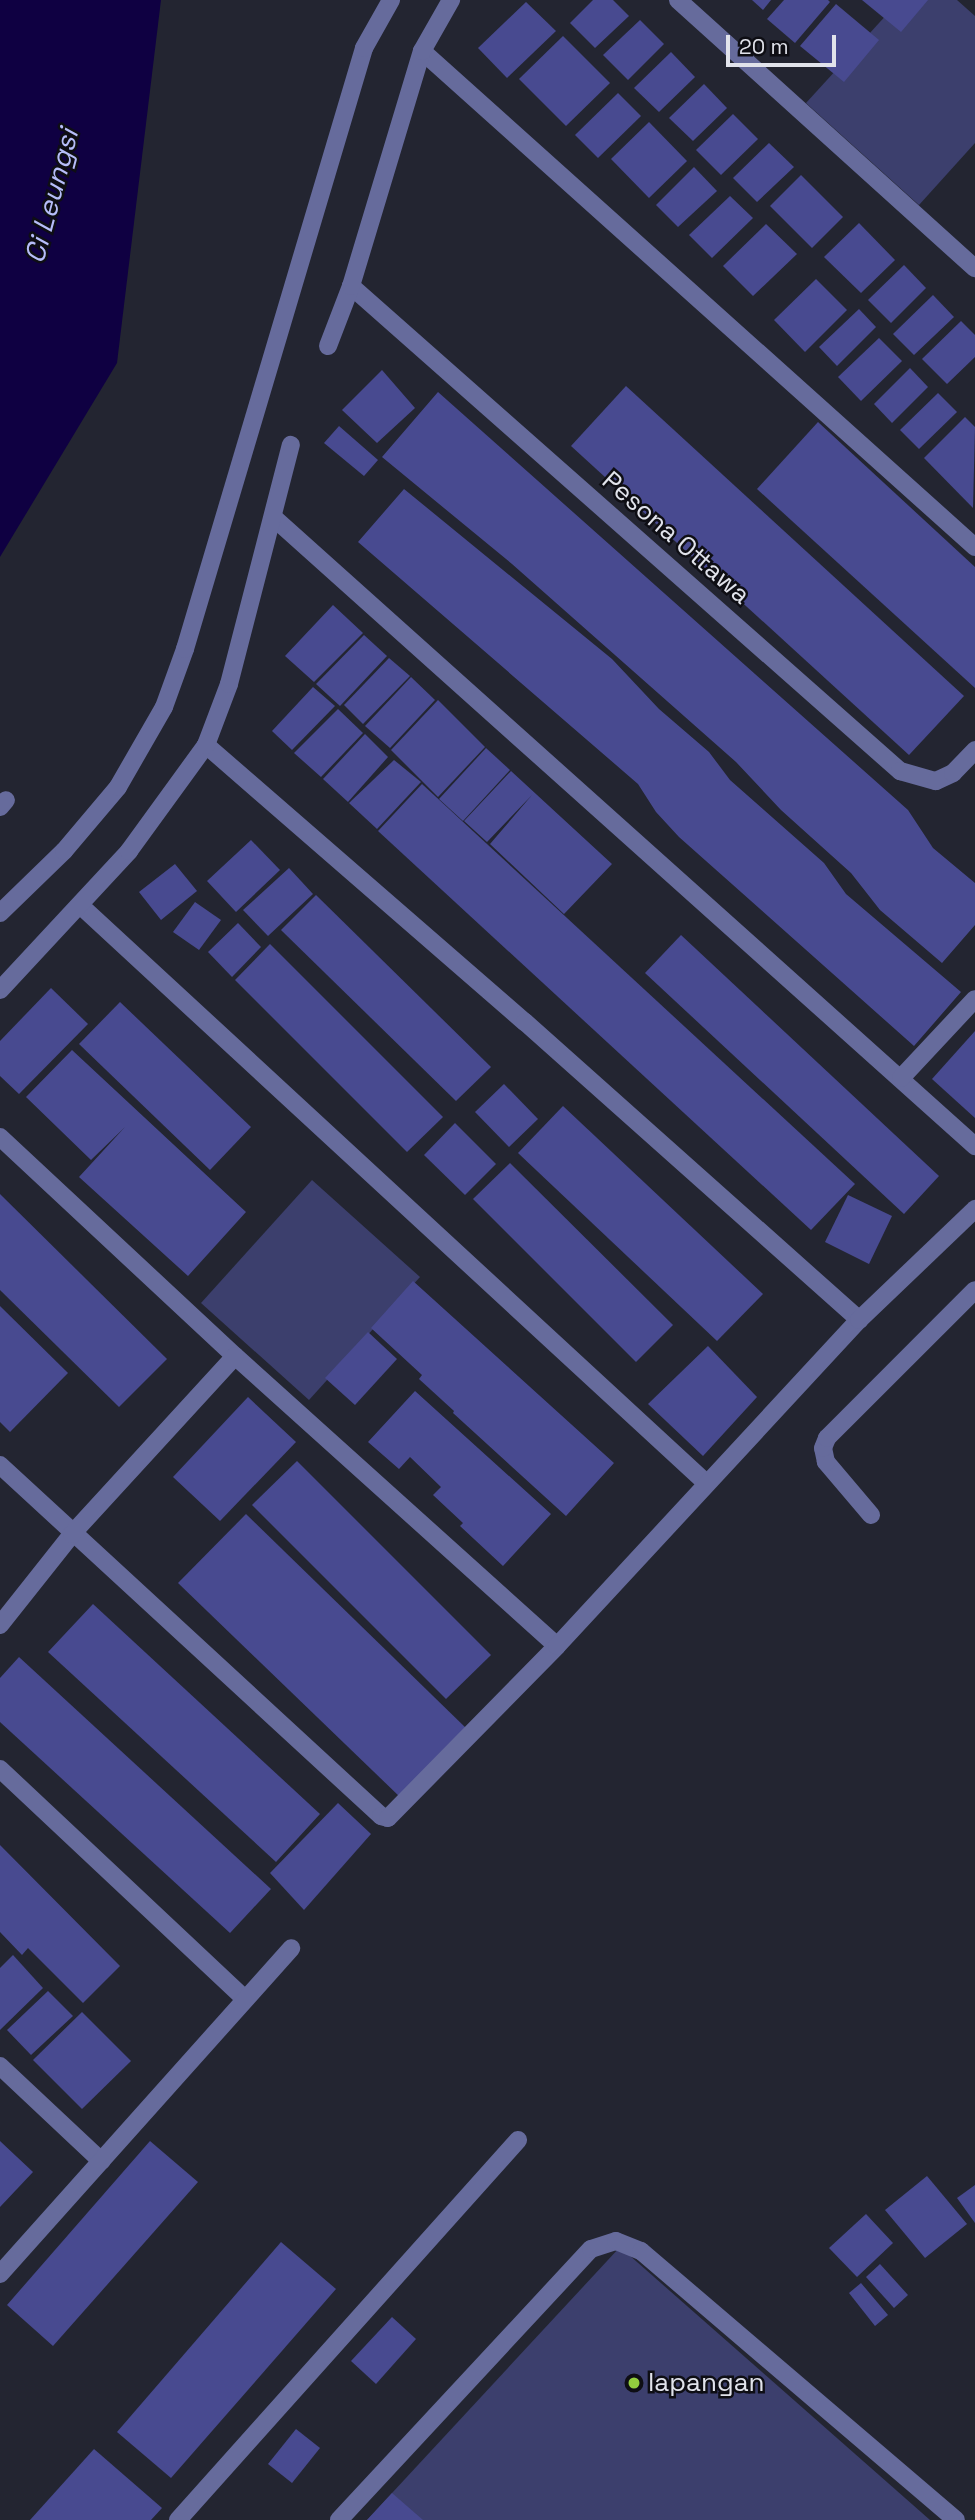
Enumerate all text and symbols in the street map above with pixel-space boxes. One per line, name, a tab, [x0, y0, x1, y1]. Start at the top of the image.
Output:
scale bar	[730, 21, 840, 65]
text: 20 m	[739, 33, 789, 60]
water label: Ci Leungsi	[17, 125, 85, 267]
street label: Pesona Ottawa	[596, 465, 756, 611]
place label: lapangan	[648, 2367, 765, 2399]
marker: lapangan	[626, 2375, 642, 2391]

